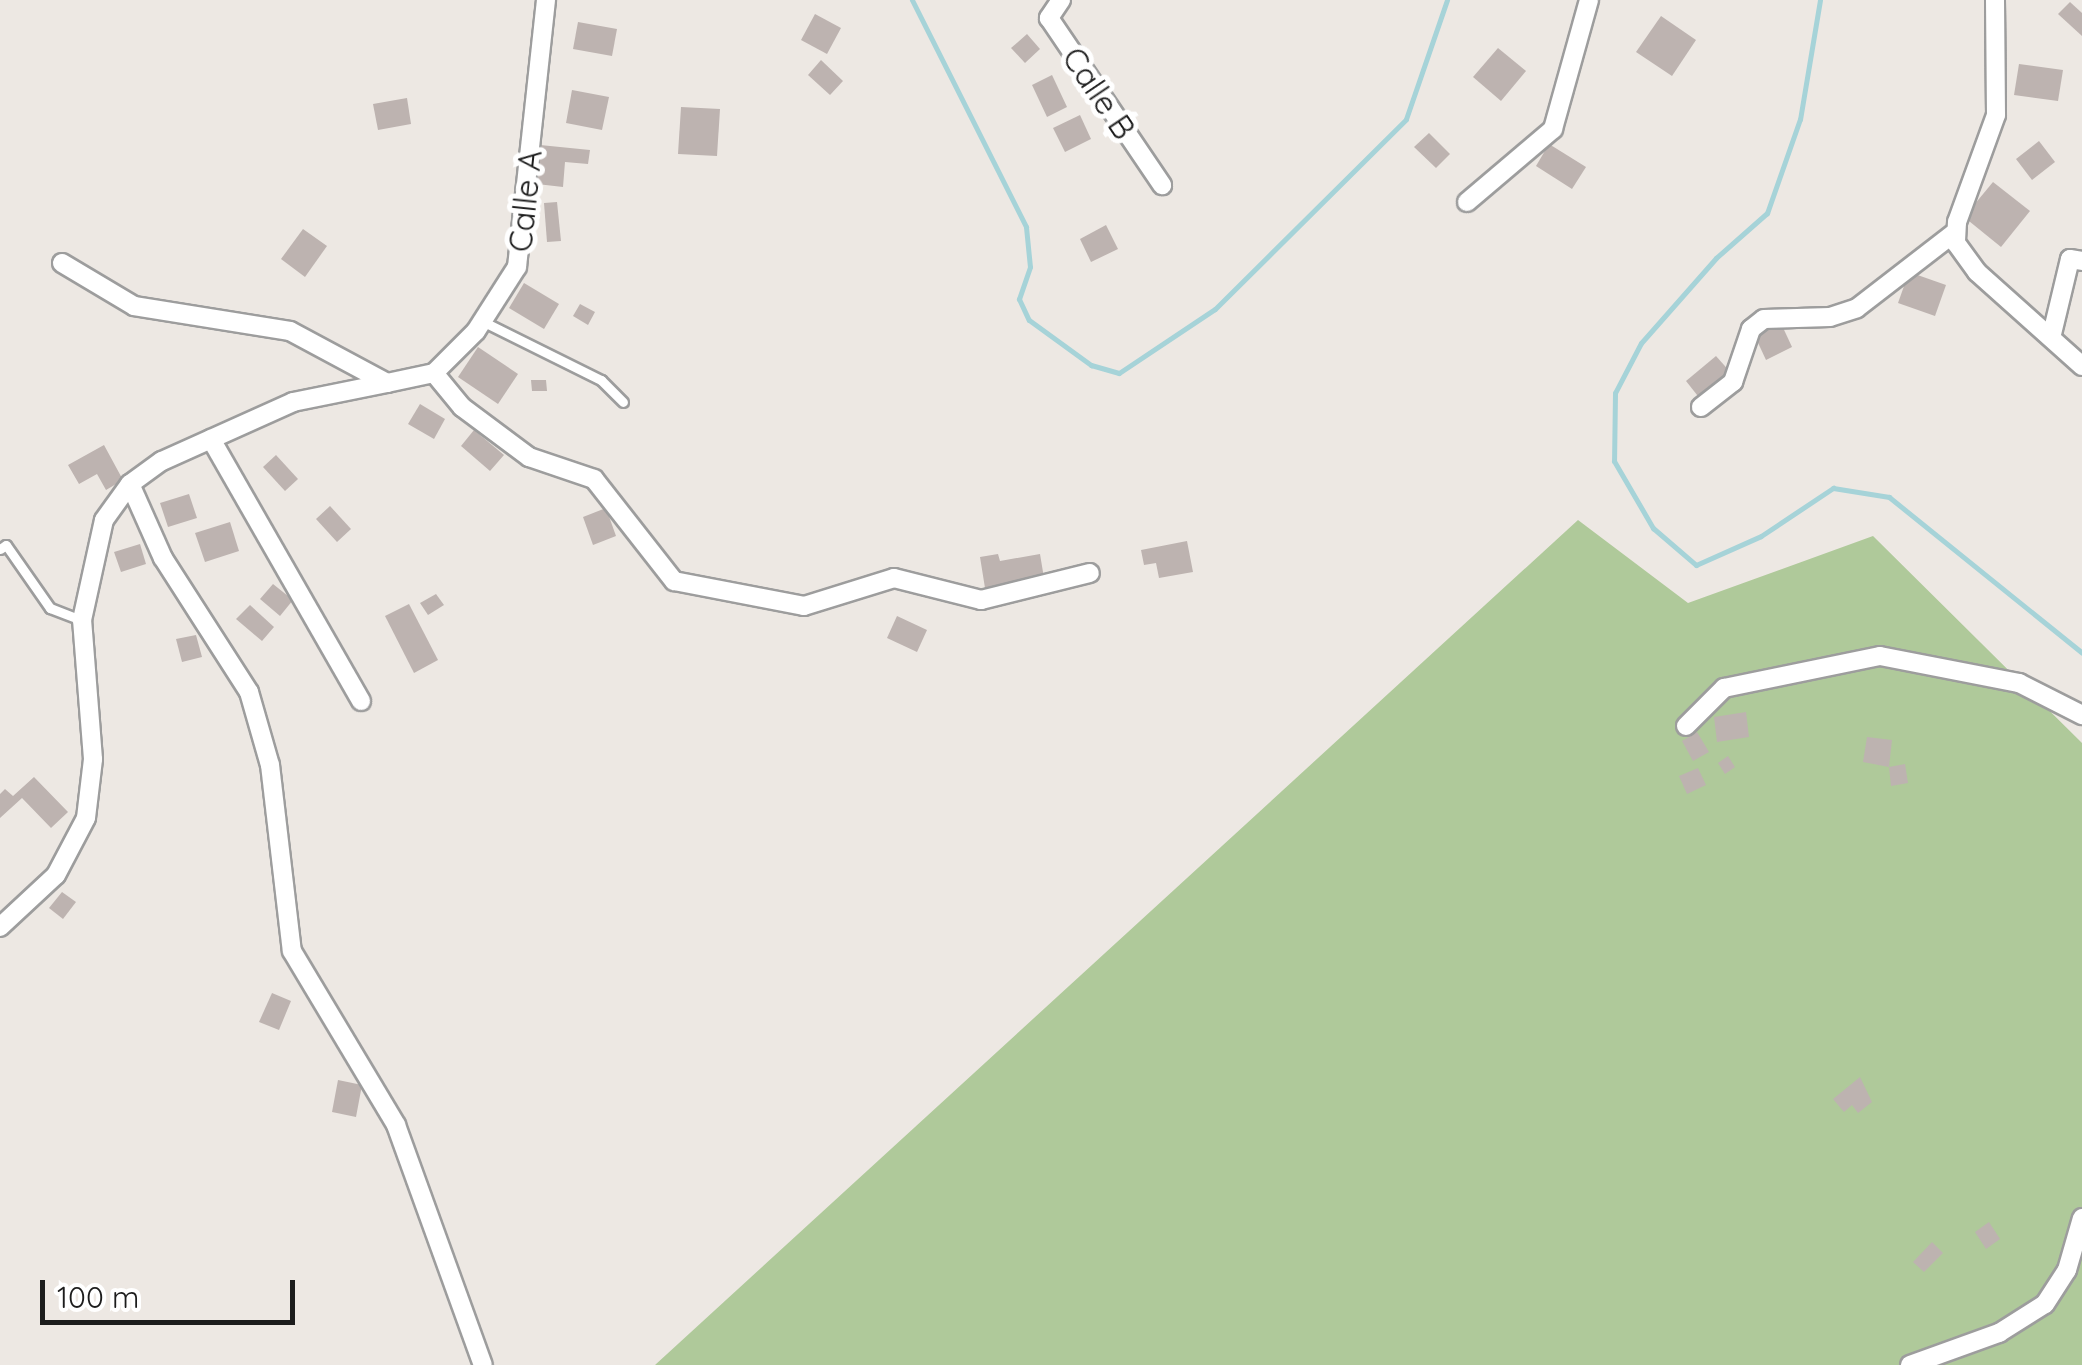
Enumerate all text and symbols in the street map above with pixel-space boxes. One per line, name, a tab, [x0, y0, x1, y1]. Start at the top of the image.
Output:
street label: Calle B	[1054, 40, 1144, 146]
street label: Calle A	[501, 148, 549, 254]
scale bar	[45, 1260, 300, 1322]
text: 100 m	[57, 1278, 139, 1316]

